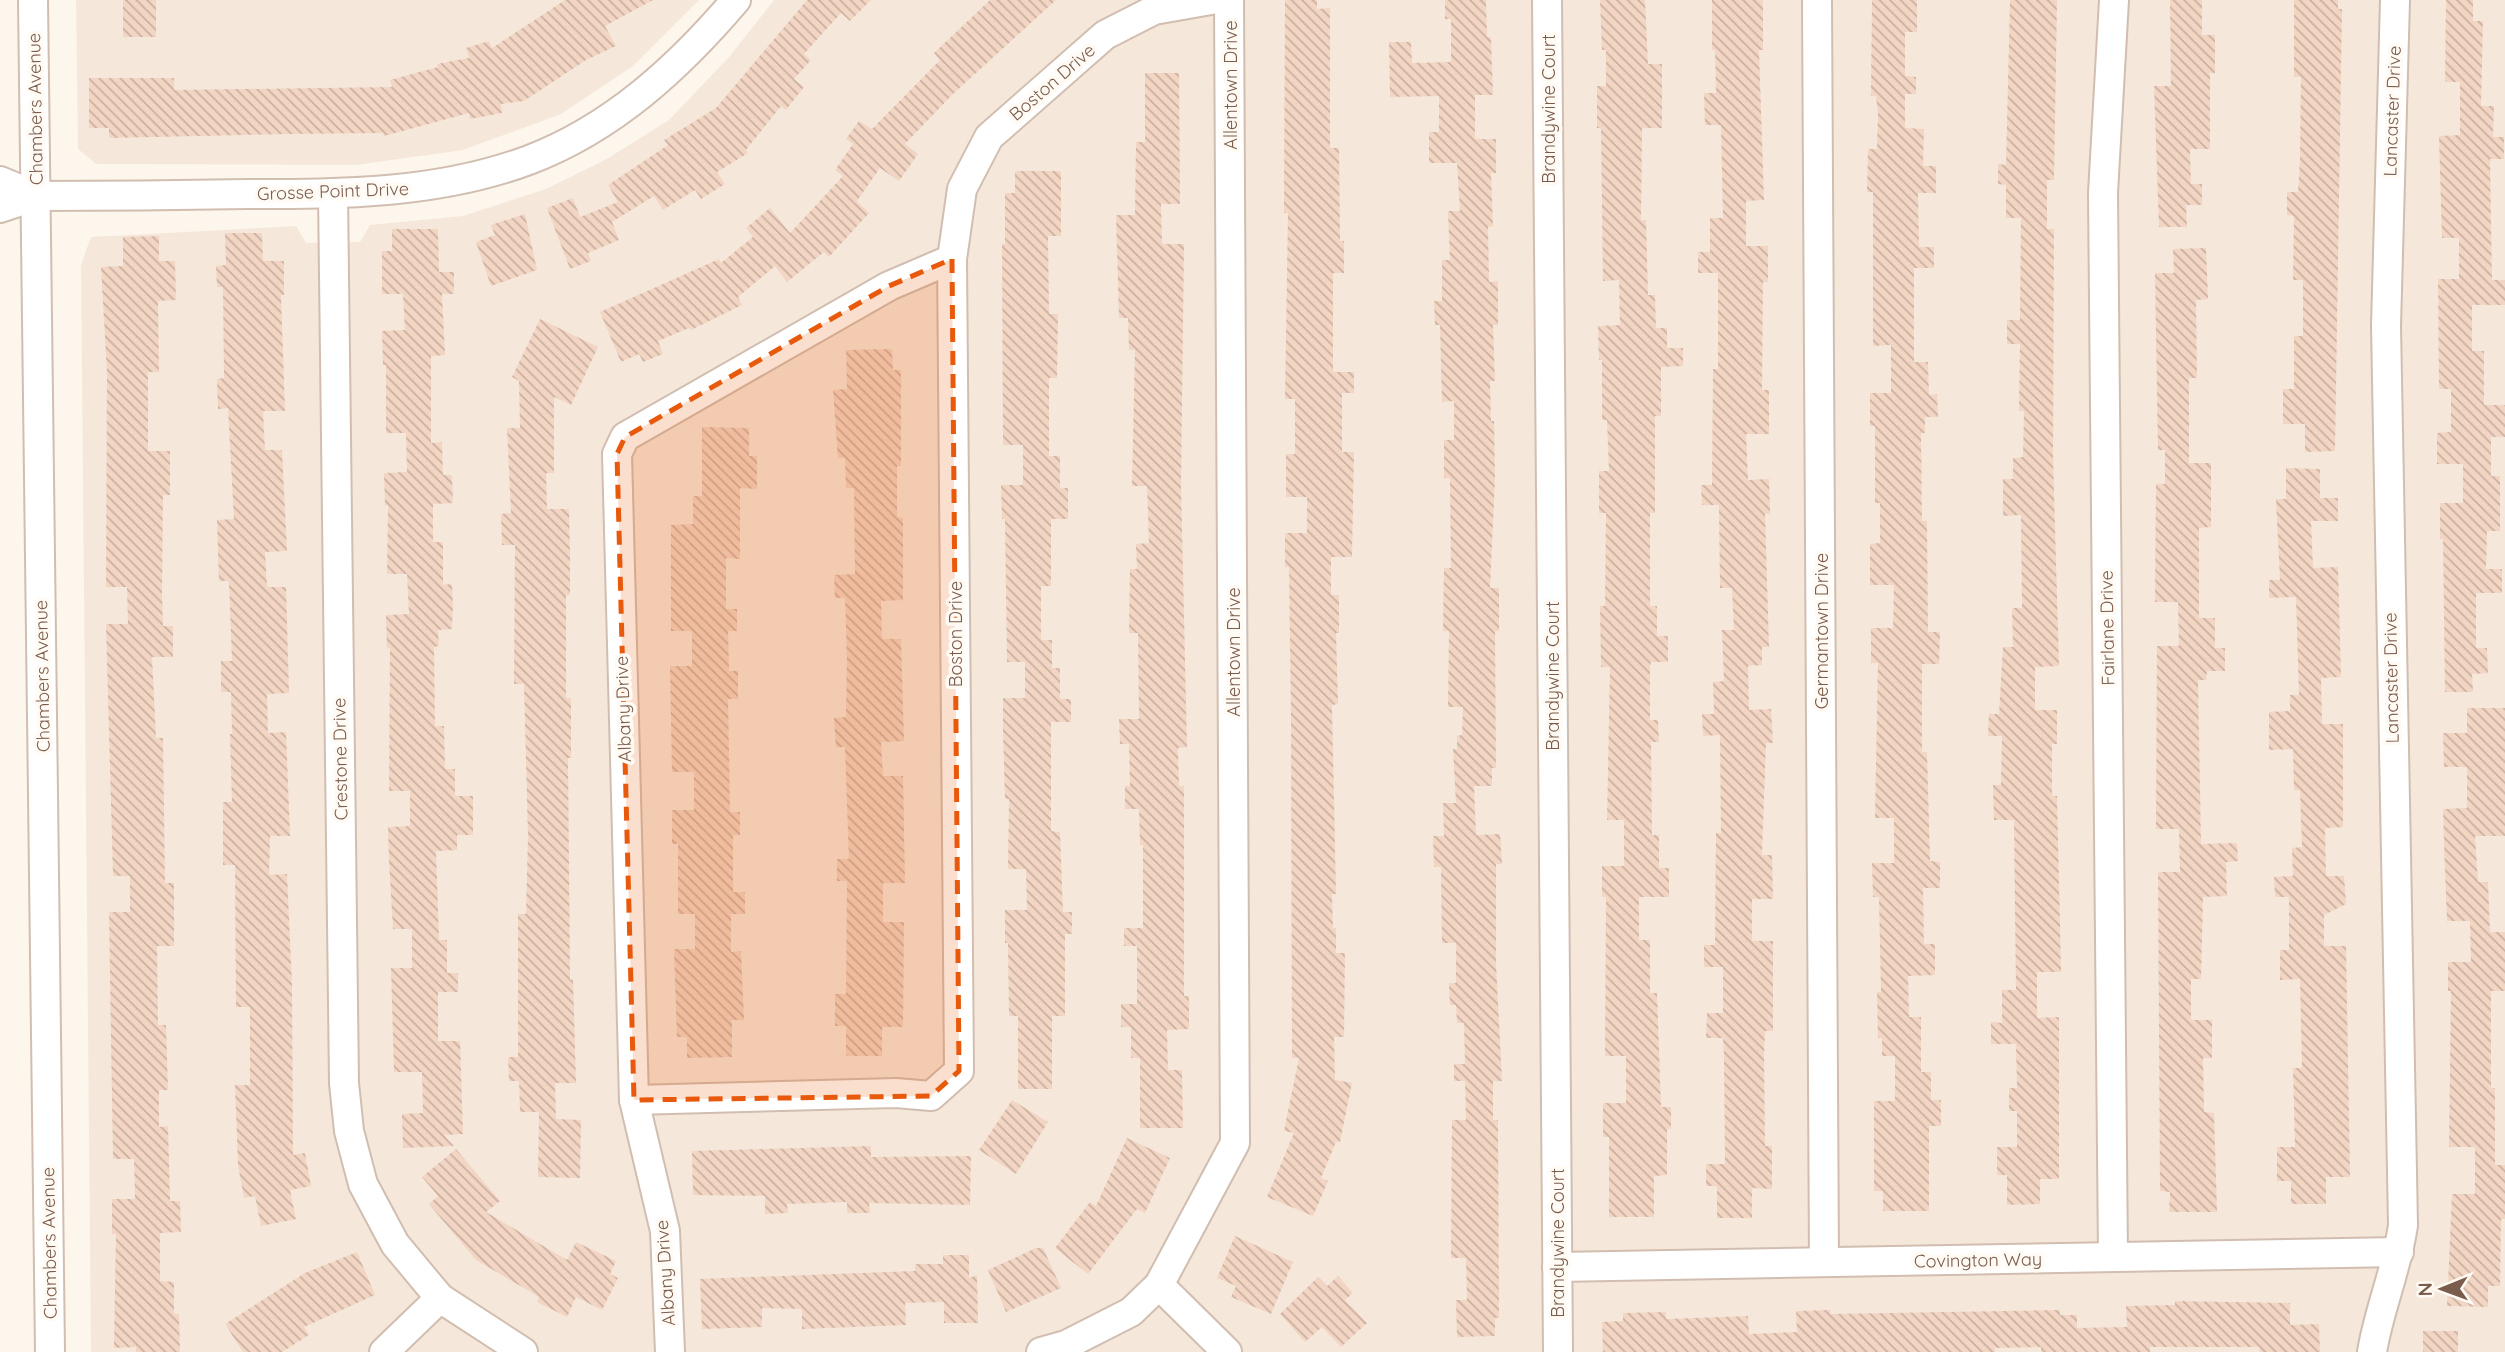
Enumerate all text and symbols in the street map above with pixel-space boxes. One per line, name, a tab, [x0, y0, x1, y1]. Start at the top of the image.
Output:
street label: Allentown Drive	[1219, 20, 1242, 150]
street label: Chambers Avenue	[22, 33, 48, 185]
street label: Brandywine Court	[1537, 34, 1560, 184]
street label: Boston Drive	[1004, 38, 1100, 126]
street label: Lancaster Drive	[2378, 45, 2406, 177]
street label: Grosse Point Drive	[257, 177, 409, 205]
street label: Germantown Drive	[1810, 553, 1833, 709]
street label: Fairlane Drive	[2094, 570, 2120, 686]
street label: Boston Drive	[944, 581, 967, 687]
street label: Allentown Drive	[1222, 587, 1245, 717]
street label: Chambers Avenue	[29, 600, 55, 752]
street label: Brandywine Court	[1541, 601, 1564, 751]
street label: Lancaster Drive	[2378, 612, 2404, 744]
street label: Albany Drive	[610, 655, 636, 763]
street label: Crestone Drive	[327, 698, 353, 820]
street label: Chambers Avenue	[36, 1167, 62, 1319]
street label: Brandywine Court	[1546, 1168, 1569, 1318]
street label: Albany Drive	[650, 1219, 680, 1327]
street label: Covington Way	[1914, 1247, 2042, 1273]
north arrow	[2407, 1254, 2477, 1324]
text: N	[2413, 1282, 2437, 1296]

